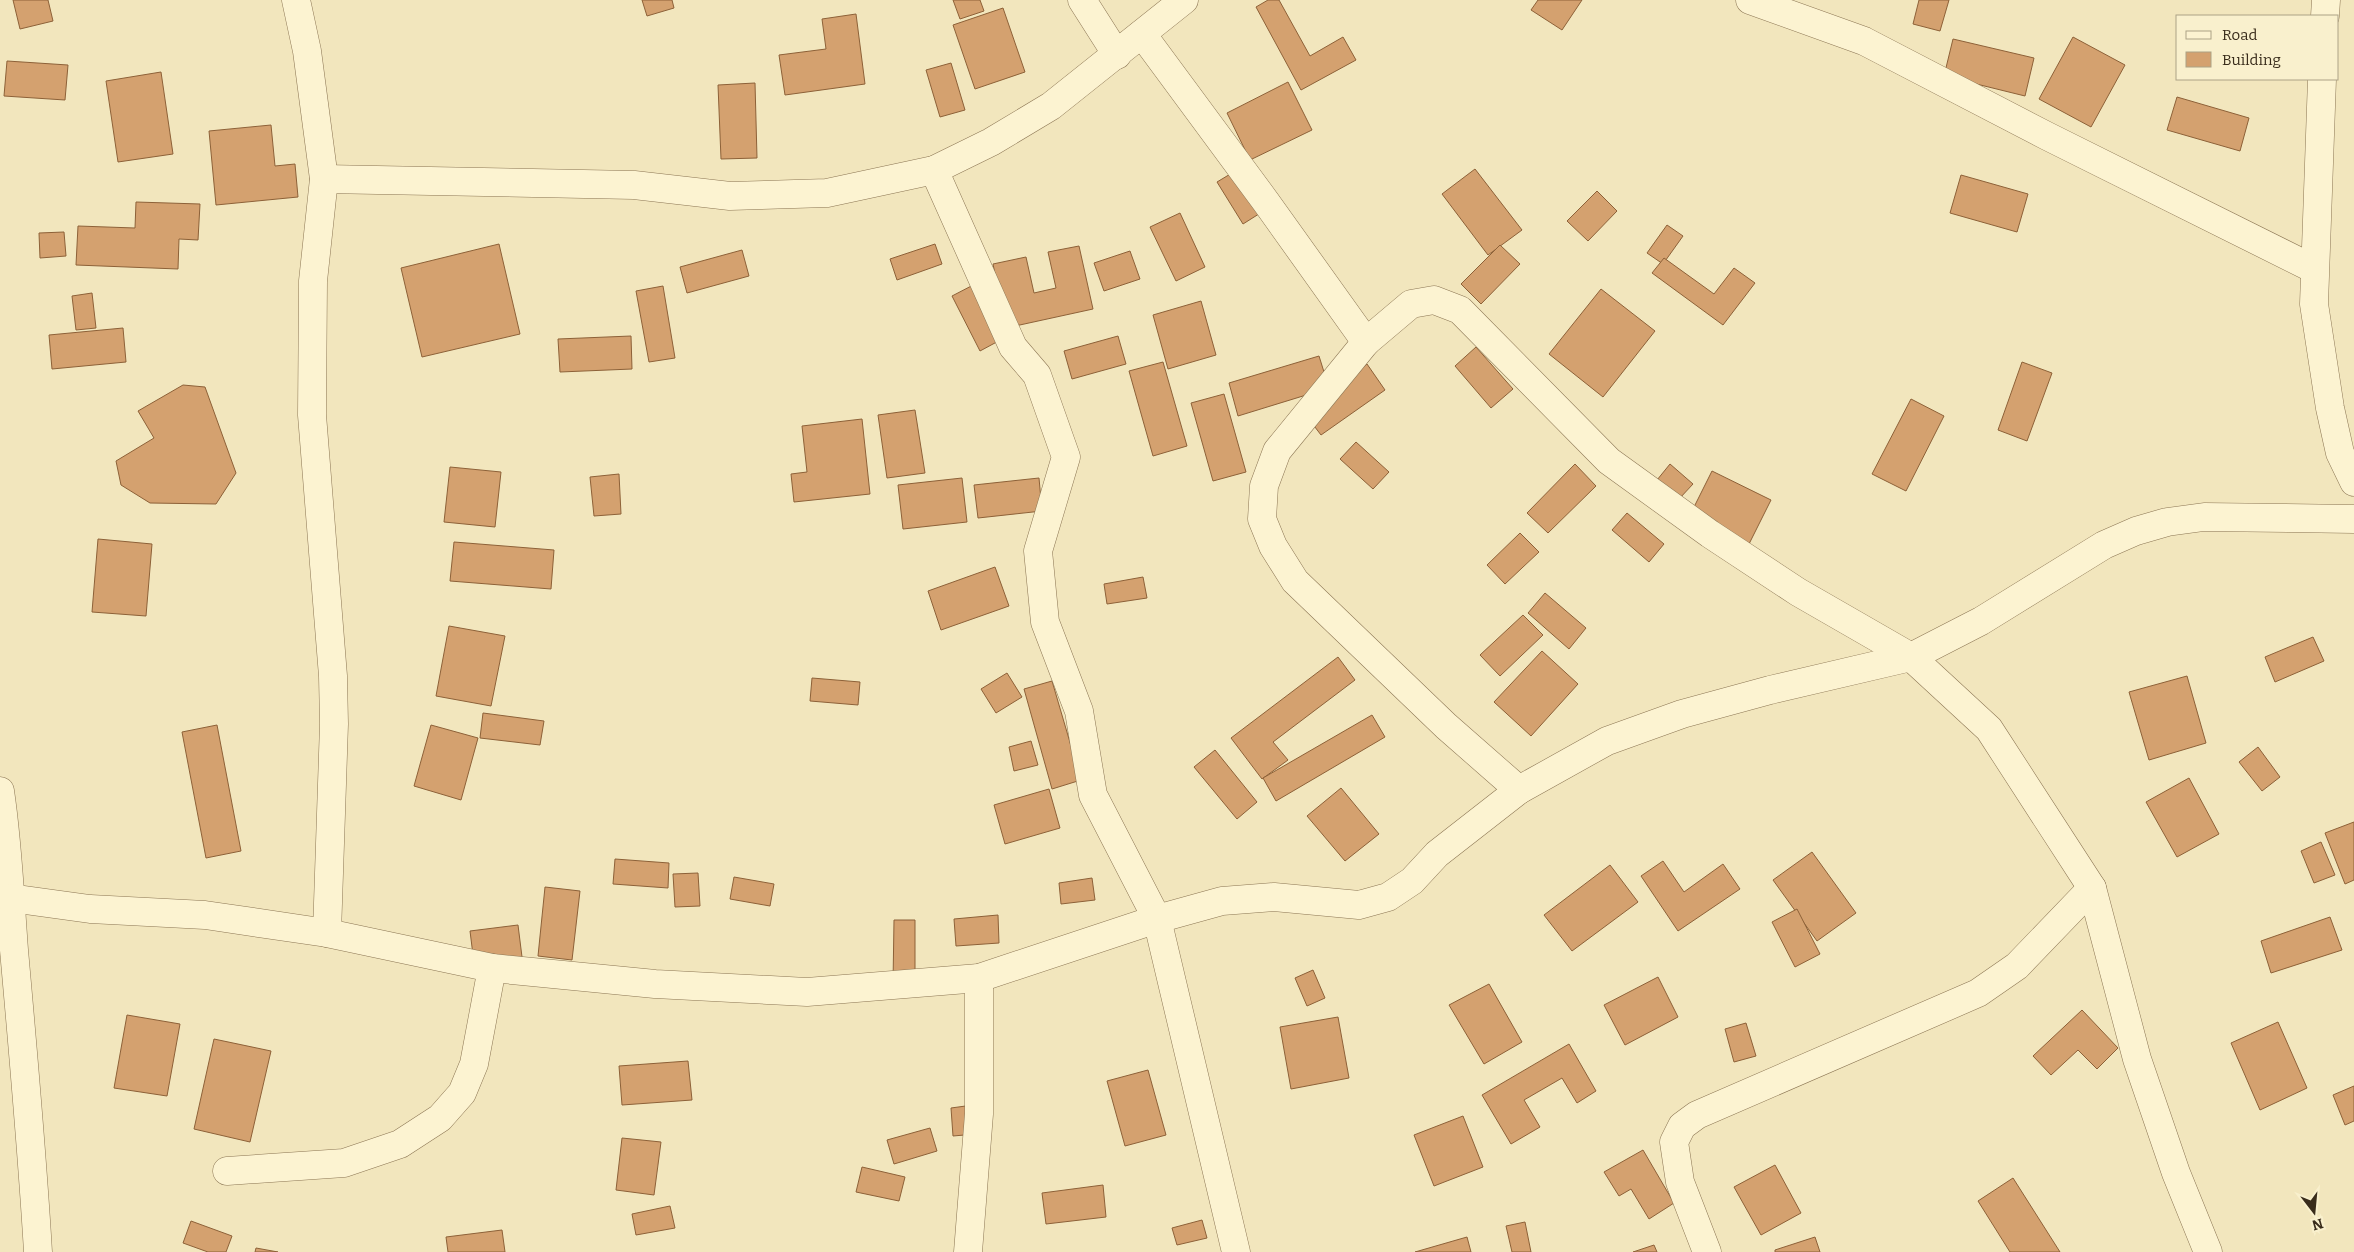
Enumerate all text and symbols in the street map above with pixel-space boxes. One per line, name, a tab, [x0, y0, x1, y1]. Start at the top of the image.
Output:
legend	[2176, 15, 2339, 80]
text: Road	[2222, 26, 2257, 44]
text: Building	[2222, 51, 2281, 69]
north arrow	[2289, 1187, 2339, 1237]
text: N	[2310, 1214, 2325, 1234]

